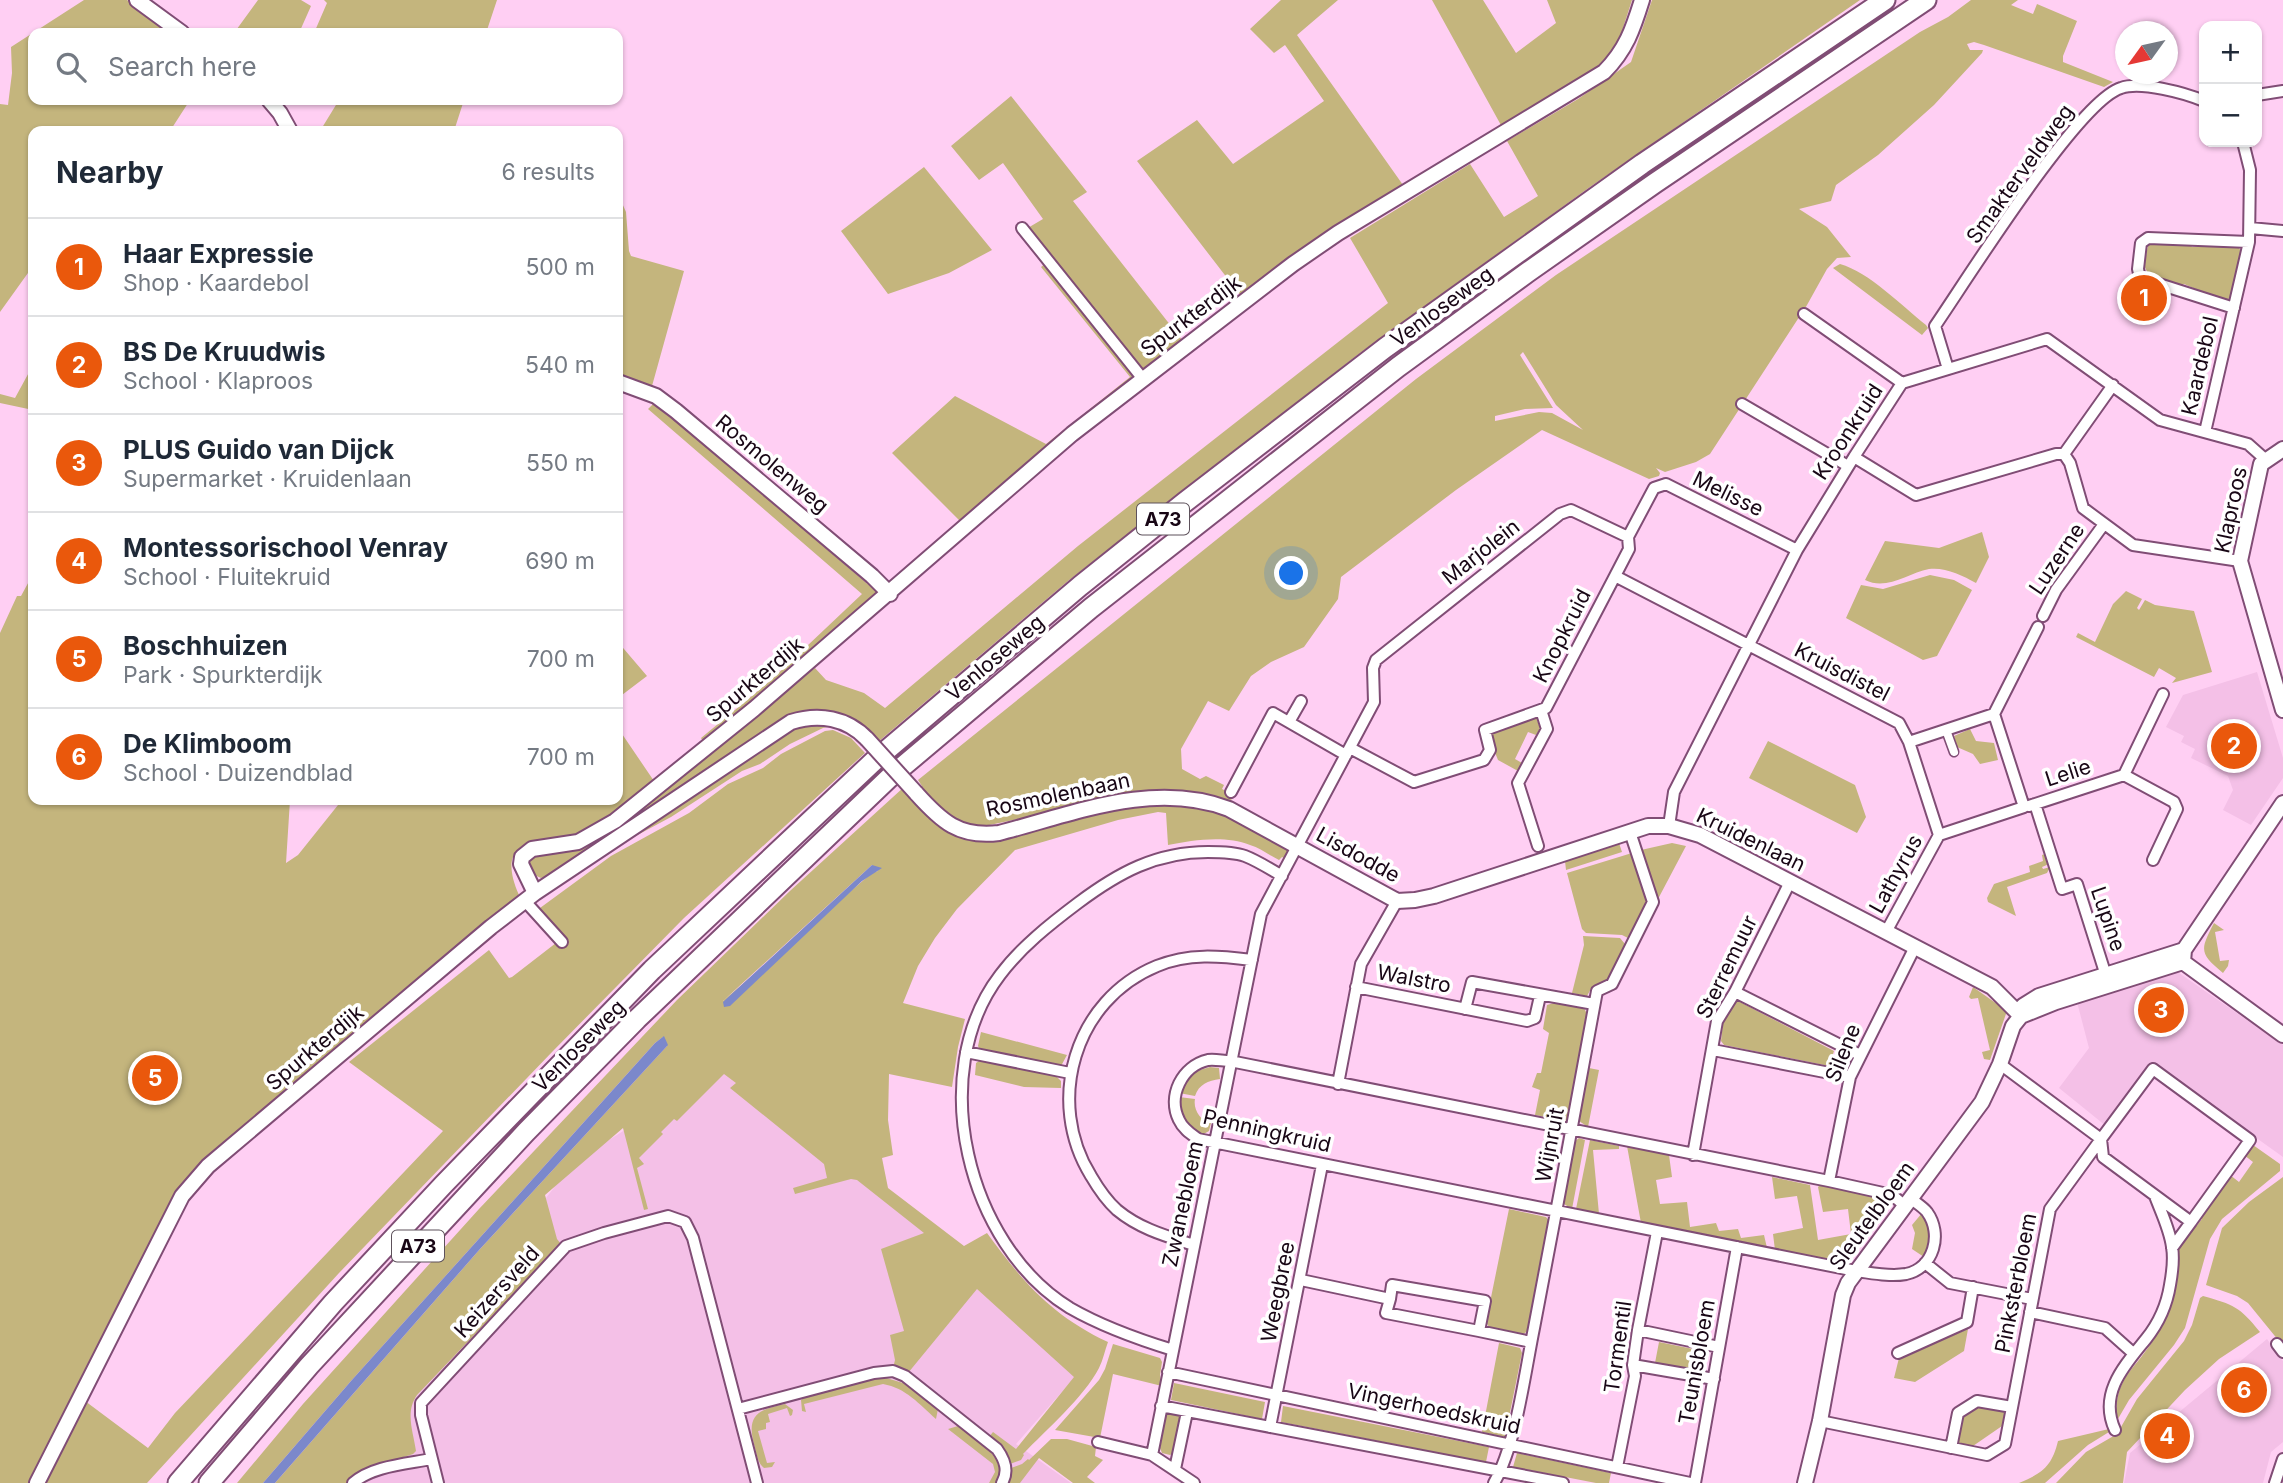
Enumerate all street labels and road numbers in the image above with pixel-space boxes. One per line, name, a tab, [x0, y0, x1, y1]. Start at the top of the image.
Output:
street label: Smakterveldweg	[1961, 99, 2078, 248]
street label: Venloseweg	[1386, 261, 1498, 352]
street label: Spurkterdijk	[1135, 269, 1246, 362]
street label: Kaardebol	[2176, 314, 2223, 418]
street label: Kroonkruid	[1807, 379, 1888, 484]
street label: Rosmolenweg	[711, 409, 834, 518]
street label: Klaproos	[2209, 464, 2252, 555]
street label: Melisse	[1689, 466, 1768, 521]
road number: A73	[1137, 504, 1189, 534]
street label: Marjolein	[1437, 514, 1524, 590]
street label: Luzerne	[2024, 518, 2090, 599]
street label: Knopkruid	[1527, 585, 1596, 687]
street label: Venloseweg	[940, 609, 1049, 706]
street label: Spurkterdijk	[701, 631, 809, 728]
street label: Kruisdistel	[1790, 637, 1894, 706]
street label: Lelie	[2042, 753, 2094, 792]
street label: Rosmolenbaan	[984, 767, 1132, 822]
street label: Kruidenlaan	[1693, 802, 1810, 877]
street label: Lisdodde	[1312, 821, 1404, 888]
street label: Lathyrus	[1864, 830, 1927, 917]
street label: Lupine	[2086, 883, 2131, 955]
street label: Sterremuur	[1691, 911, 1762, 1022]
street label: Walstro	[1375, 959, 1453, 998]
street label: Venloseweg	[527, 994, 630, 1097]
street label: Spurkterdijk	[261, 999, 369, 1096]
street label: Silene	[1820, 1020, 1865, 1086]
street label: Penningkruid	[1201, 1104, 1334, 1157]
street label: Wijnruit	[1530, 1105, 1569, 1184]
street label: Zwanebloem	[1157, 1139, 1208, 1269]
street label: Sleutelbloem	[1824, 1156, 1919, 1275]
street label: Pinksterbloem	[1990, 1211, 2041, 1355]
road number: A73	[392, 1230, 444, 1262]
street label: Weegbree	[1256, 1240, 1300, 1344]
street label: Keizersveld	[449, 1241, 544, 1343]
street label: Teunisbloem	[1673, 1298, 1720, 1426]
street label: Tormentil	[1599, 1299, 1636, 1395]
street label: Vingerhoedskruid	[1345, 1378, 1523, 1439]

